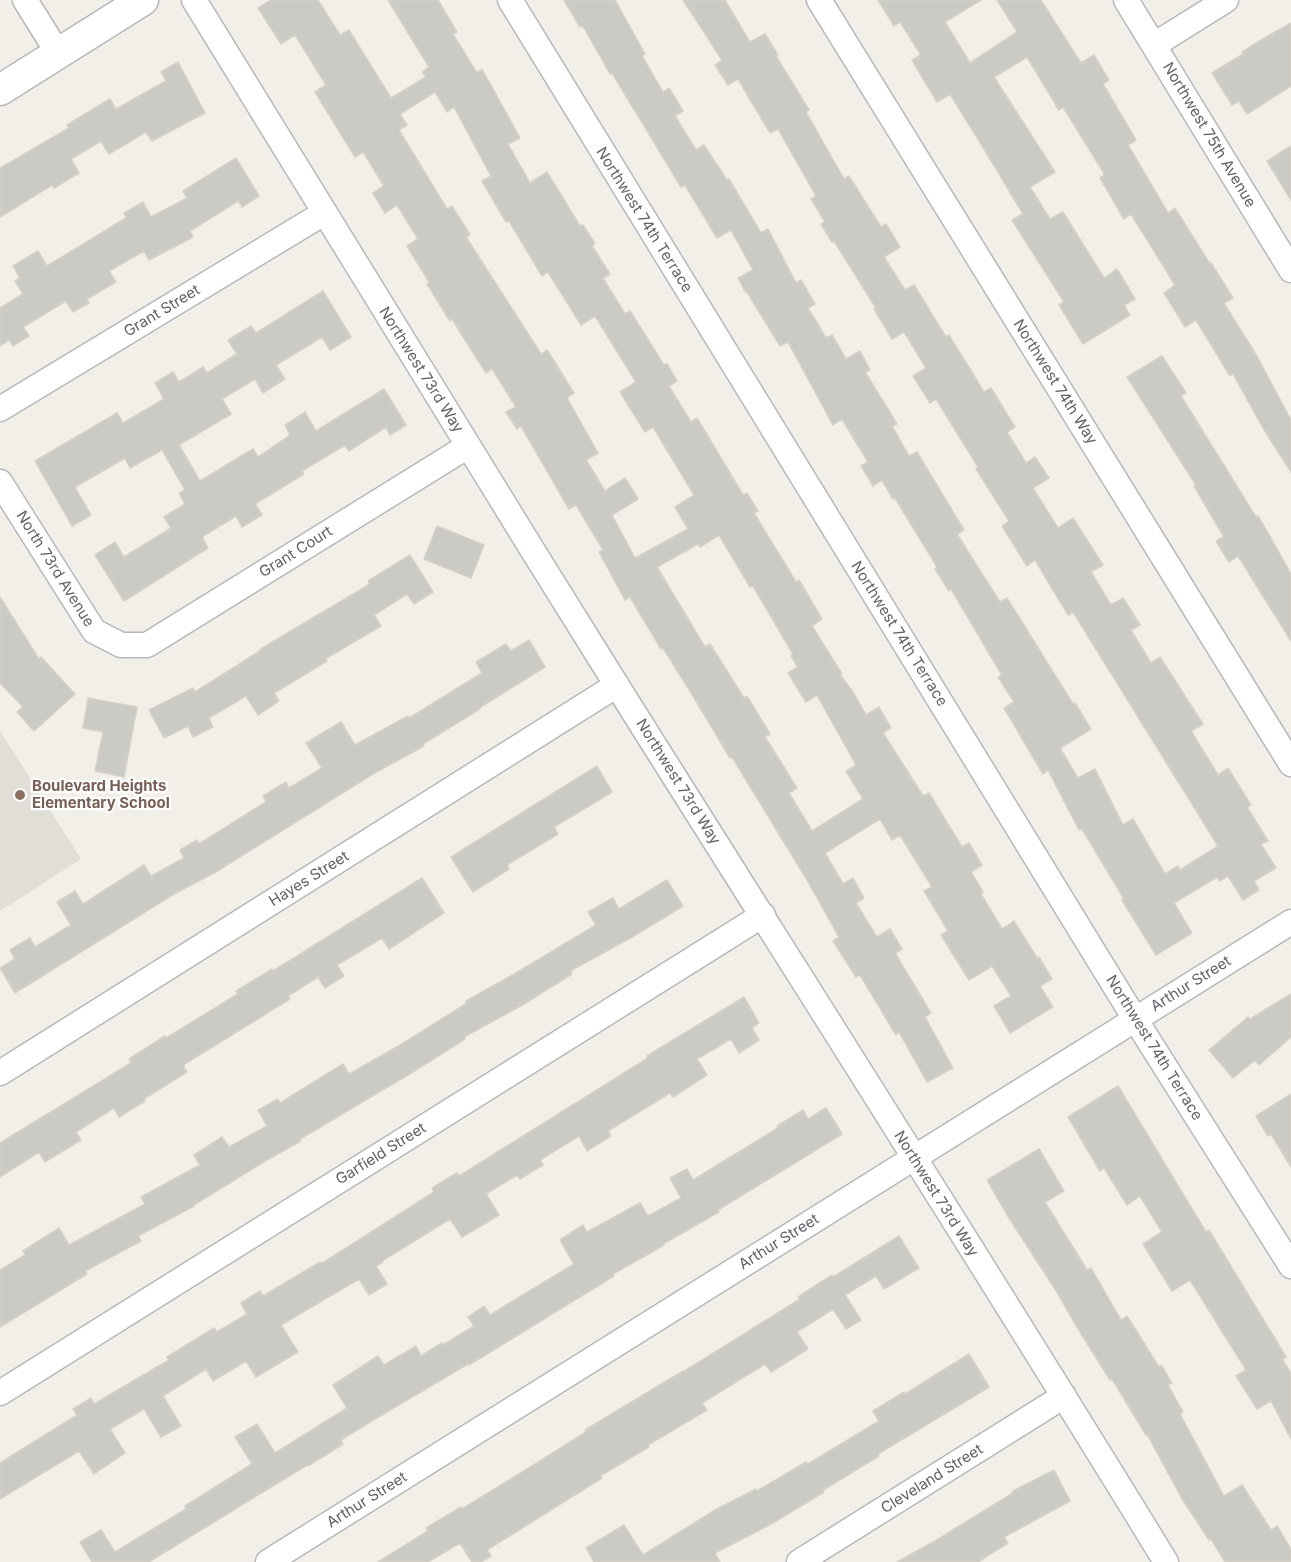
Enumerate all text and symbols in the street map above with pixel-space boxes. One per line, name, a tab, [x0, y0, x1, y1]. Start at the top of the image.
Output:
street label: Northwest 75th Avenue	[1159, 59, 1259, 211]
street label: Northwest 74th Terrace	[592, 144, 696, 296]
street label: Grant Street	[121, 281, 203, 341]
street label: Northwest 73rd Way	[375, 304, 467, 436]
street label: Northwest 74th Way	[1009, 316, 1101, 448]
street label: North 73rd Avenue	[12, 508, 98, 630]
street label: Grant Court	[256, 522, 336, 582]
street label: Northwest 74th Terrace	[847, 558, 951, 710]
street label: Northwest 73rd Way	[632, 716, 724, 848]
place label: Boulevard Heights Elementary School	[32, 777, 170, 812]
marker: Boulevard Heights Elementary School	[13, 788, 27, 802]
street label: Hayes Street	[266, 847, 352, 911]
street label: Arthur Street	[1148, 952, 1234, 1016]
street label: Northwest 74th Terrace	[1102, 972, 1206, 1124]
street label: Garfield Street	[333, 1119, 429, 1189]
street label: Northwest 73rd Way	[890, 1128, 982, 1260]
street label: Arthur Street	[736, 1210, 822, 1274]
street label: Cleveland Street	[878, 1440, 986, 1518]
street label: Arthur Street	[324, 1468, 410, 1532]

